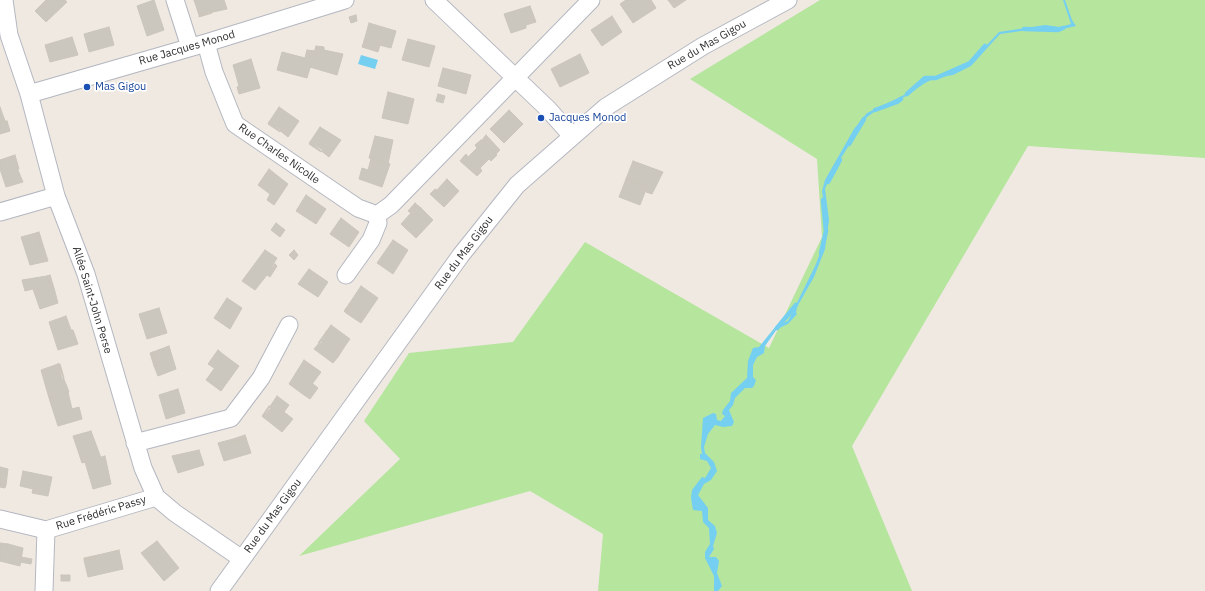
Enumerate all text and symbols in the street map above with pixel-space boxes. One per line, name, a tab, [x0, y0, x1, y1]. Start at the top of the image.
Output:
street label: Rue du Mas Gigou	[665, 17, 749, 73]
street label: Rue Jacques Monod	[137, 28, 237, 68]
place label: Mas Gigou	[95, 80, 146, 94]
marker: Mas Gigou	[82, 82, 92, 92]
place label: Jacques Monod	[549, 111, 626, 125]
marker: Jacques Monod	[536, 113, 546, 123]
street label: Rue Charles Nicolle	[236, 121, 322, 187]
street label: Rue du Mas Gigou	[432, 214, 496, 292]
street label: Allée Saint-John Perse	[69, 245, 115, 355]
street label: Rue du Mas Gigou	[242, 476, 304, 556]
street label: Rue Frédéric Passy	[54, 493, 148, 533]

